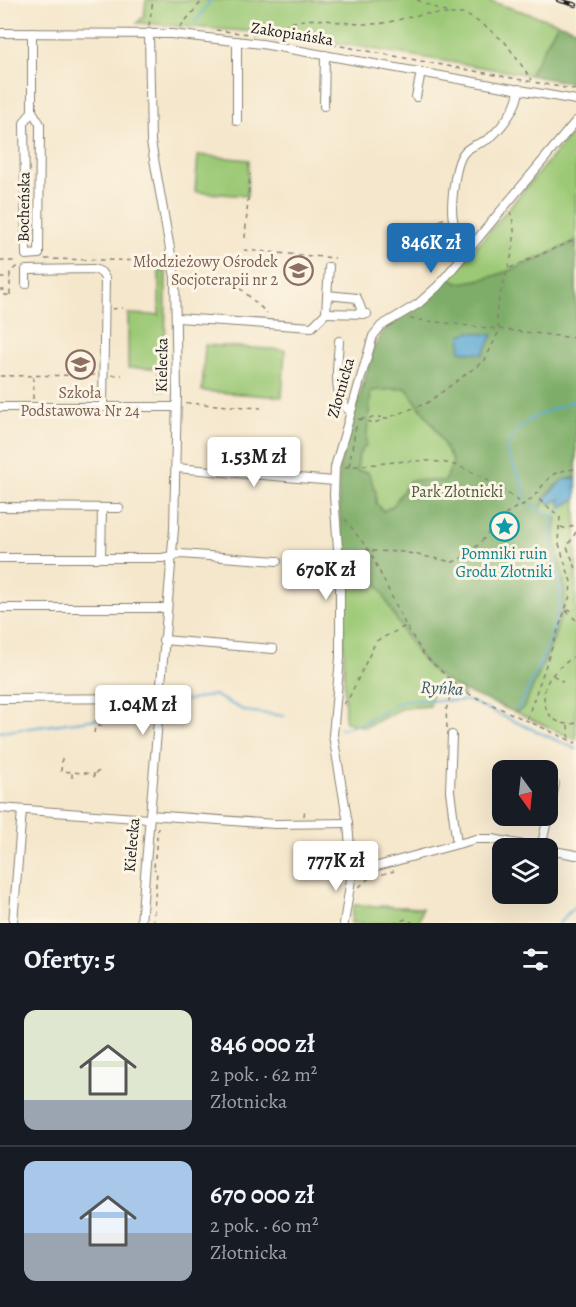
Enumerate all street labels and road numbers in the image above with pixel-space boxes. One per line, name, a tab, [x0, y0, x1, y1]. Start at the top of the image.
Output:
street label: Zakopiańska	[249, 17, 335, 51]
street label: Bocheńska	[12, 171, 36, 242]
street label: Kielecka	[151, 337, 173, 393]
street label: Złotnicka	[322, 355, 360, 421]
street label: Kielecka	[119, 816, 145, 873]

